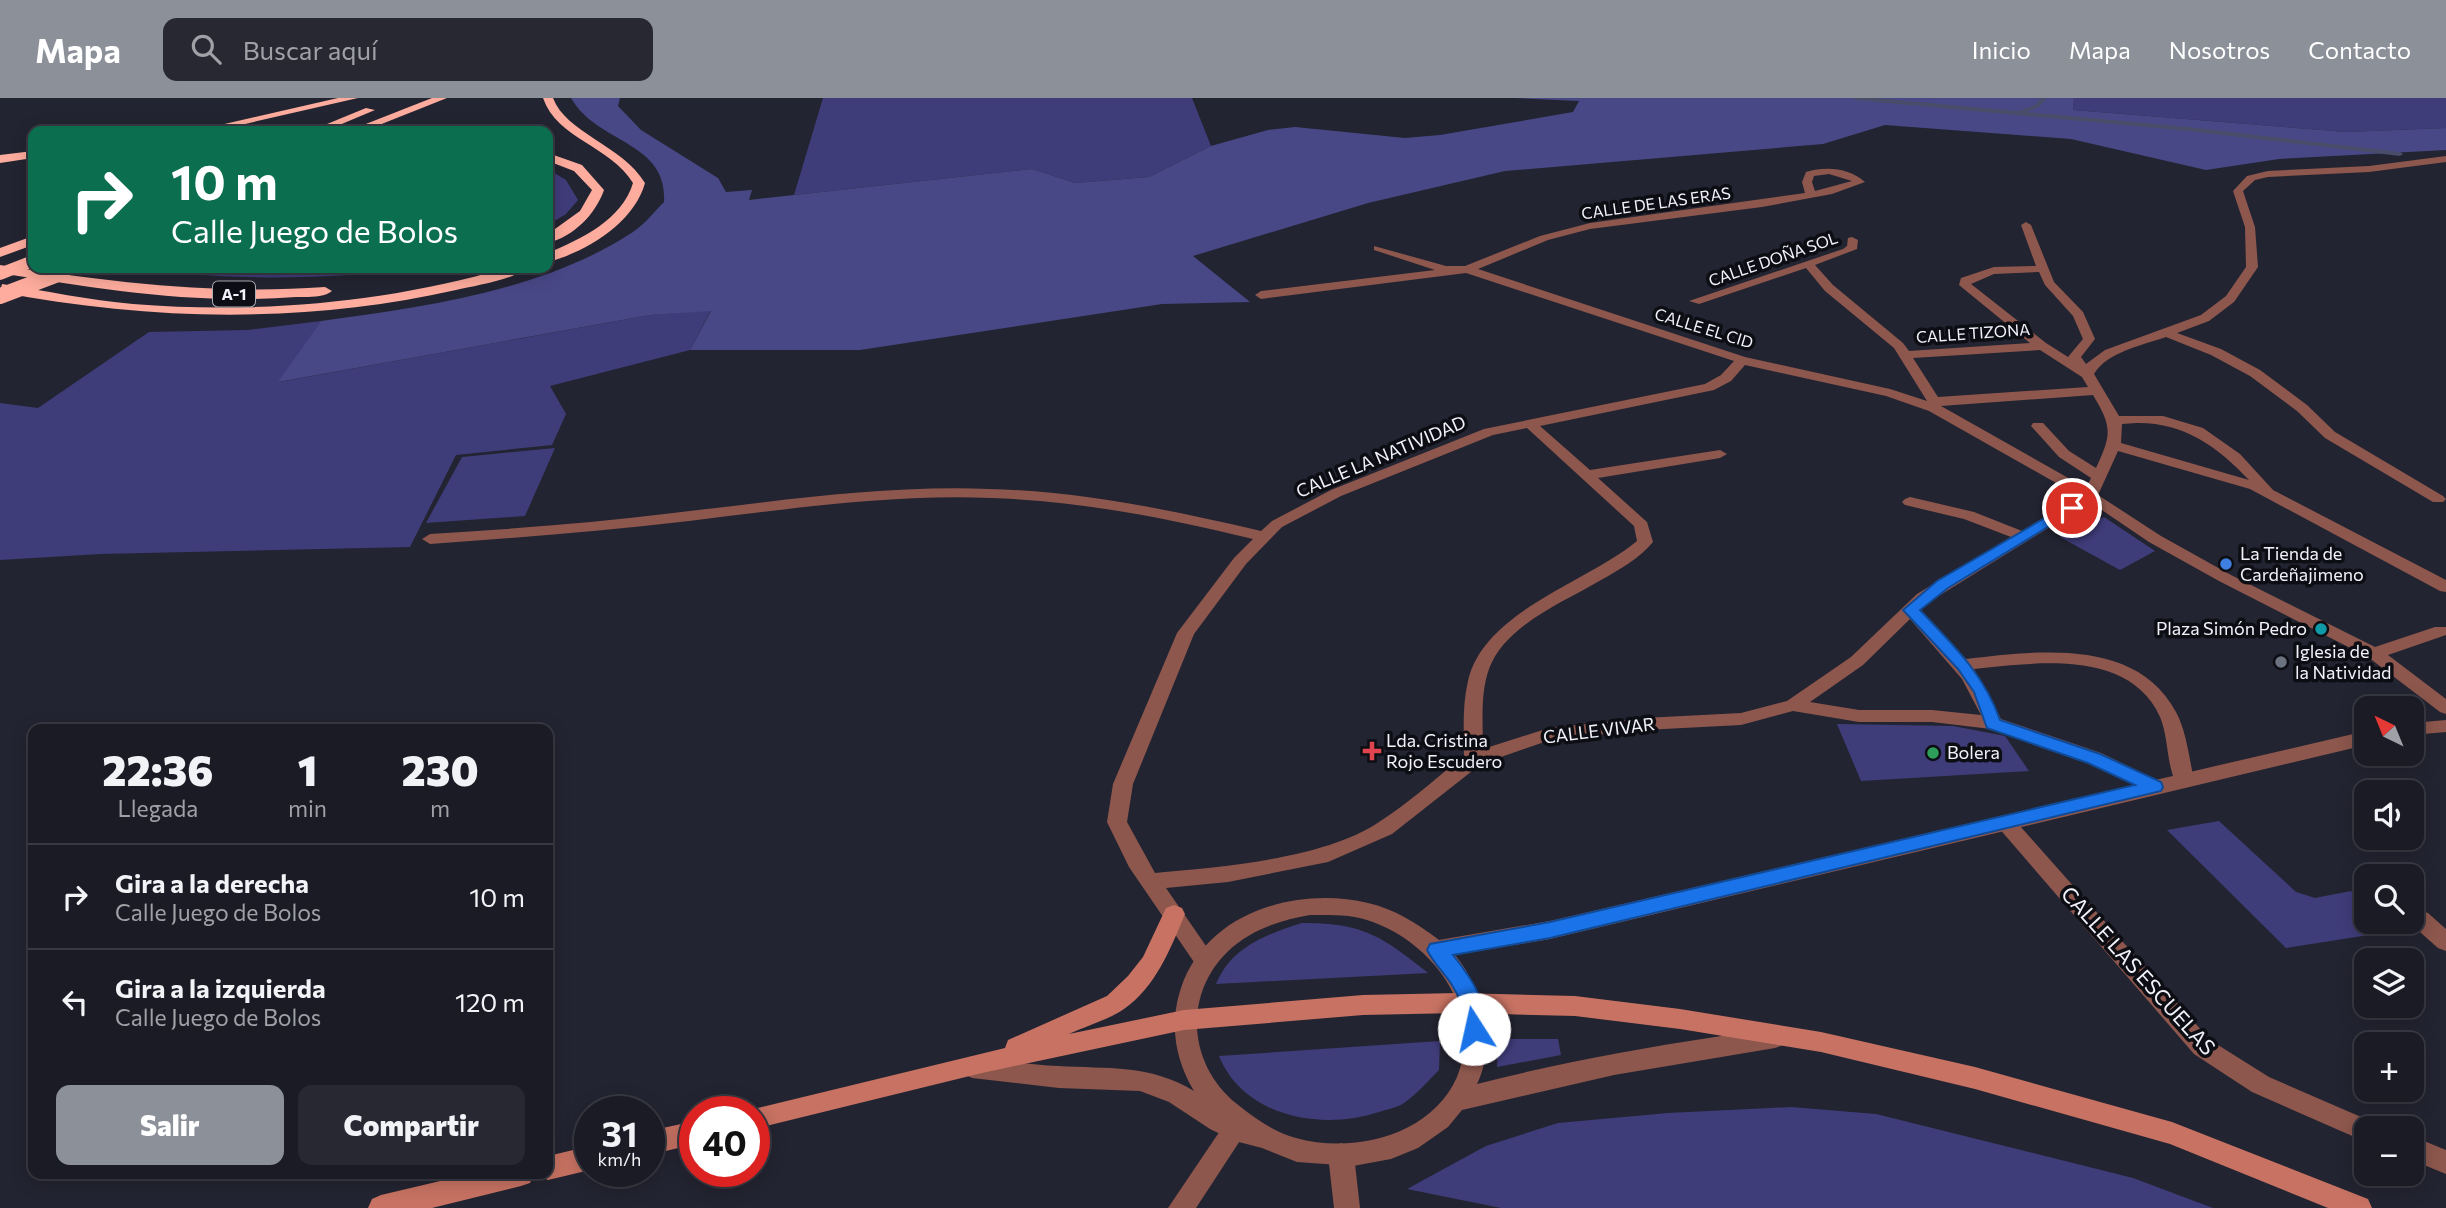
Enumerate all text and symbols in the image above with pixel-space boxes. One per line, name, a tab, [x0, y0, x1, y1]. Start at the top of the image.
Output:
search box	[163, 18, 653, 81]
text: Mapa	[35, 29, 121, 70]
icon: search	[187, 30, 225, 68]
text: Buscar aquí	[243, 34, 378, 65]
text: Inicio	[1972, 35, 2031, 64]
text: Mapa	[2069, 35, 2131, 64]
text: Nosotros	[2169, 35, 2270, 64]
text: Contacto	[2308, 35, 2411, 64]
text: 10 m	[171, 150, 278, 210]
icon: right	[56, 154, 147, 245]
street label: CALLE DE LAS ERAS	[1580, 183, 1732, 222]
text: Calle Juego de Bolos	[171, 210, 458, 250]
street label: CALLE DOÑA SOL	[1706, 227, 1840, 290]
road number: A-1	[213, 282, 255, 306]
street label: CALLE EL CID	[1653, 304, 1756, 351]
street label: CALLE TIZONA	[1915, 319, 2031, 346]
street label: CALLE LA NATIVIDAD	[1292, 410, 1469, 502]
pin	[2042, 478, 2102, 538]
icon: arrive	[2053, 489, 2091, 527]
place label: La Tienda de Cardeñajimeno	[2240, 542, 2364, 585]
marker: La Tienda de Cardeñajimeno	[2218, 556, 2234, 572]
place label: Plaza Simón Pedro	[2156, 617, 2307, 639]
marker: Plaza Simón Pedro	[2313, 621, 2329, 637]
place label: Iglesia de la Natividad	[2295, 640, 2392, 683]
marker: Iglesia de la Natividad	[2273, 654, 2289, 670]
north arrow	[2354, 696, 2424, 766]
map controls	[2354, 696, 2424, 1186]
street label: CALLE VIVAR	[1542, 712, 1656, 748]
place label: Lda. Cristina Rojo Escudero	[1386, 729, 1502, 772]
place label: Bolera	[1947, 741, 2000, 763]
text: 22:36	[102, 743, 214, 795]
text: 1	[298, 743, 317, 795]
text: 230	[401, 743, 479, 795]
marker: Lda. Cristina Rojo Escudero	[1364, 743, 1380, 759]
marker: Bolera	[1925, 745, 1941, 761]
button: sound	[2354, 780, 2424, 850]
text: Llegada	[118, 794, 198, 822]
text: min	[288, 794, 327, 822]
text: m	[430, 794, 450, 822]
button: search	[2354, 864, 2424, 934]
text: Gira a la derecha	[115, 867, 309, 898]
icon: right	[56, 878, 94, 916]
text: 10 m	[469, 881, 525, 912]
street label: CALLE LAS ESCUELAS	[2057, 881, 2221, 1059]
text: Calle Juego de Bolos	[115, 898, 321, 926]
button: layers	[2354, 948, 2424, 1018]
text: Gira a la izquierda	[115, 972, 326, 1003]
icon: left	[56, 983, 94, 1021]
text: 120 m	[455, 986, 525, 1017]
position arrow	[1437, 992, 1511, 1066]
text: Calle Juego de Bolos	[115, 1003, 321, 1031]
button: +	[2354, 1032, 2424, 1102]
button: Salir	[56, 1085, 284, 1165]
button: Compartir	[298, 1085, 525, 1165]
speed limit sign: 40	[679, 1096, 770, 1187]
text: 31	[601, 1111, 638, 1154]
button: −	[2354, 1116, 2424, 1186]
text: km/h	[598, 1148, 641, 1170]

